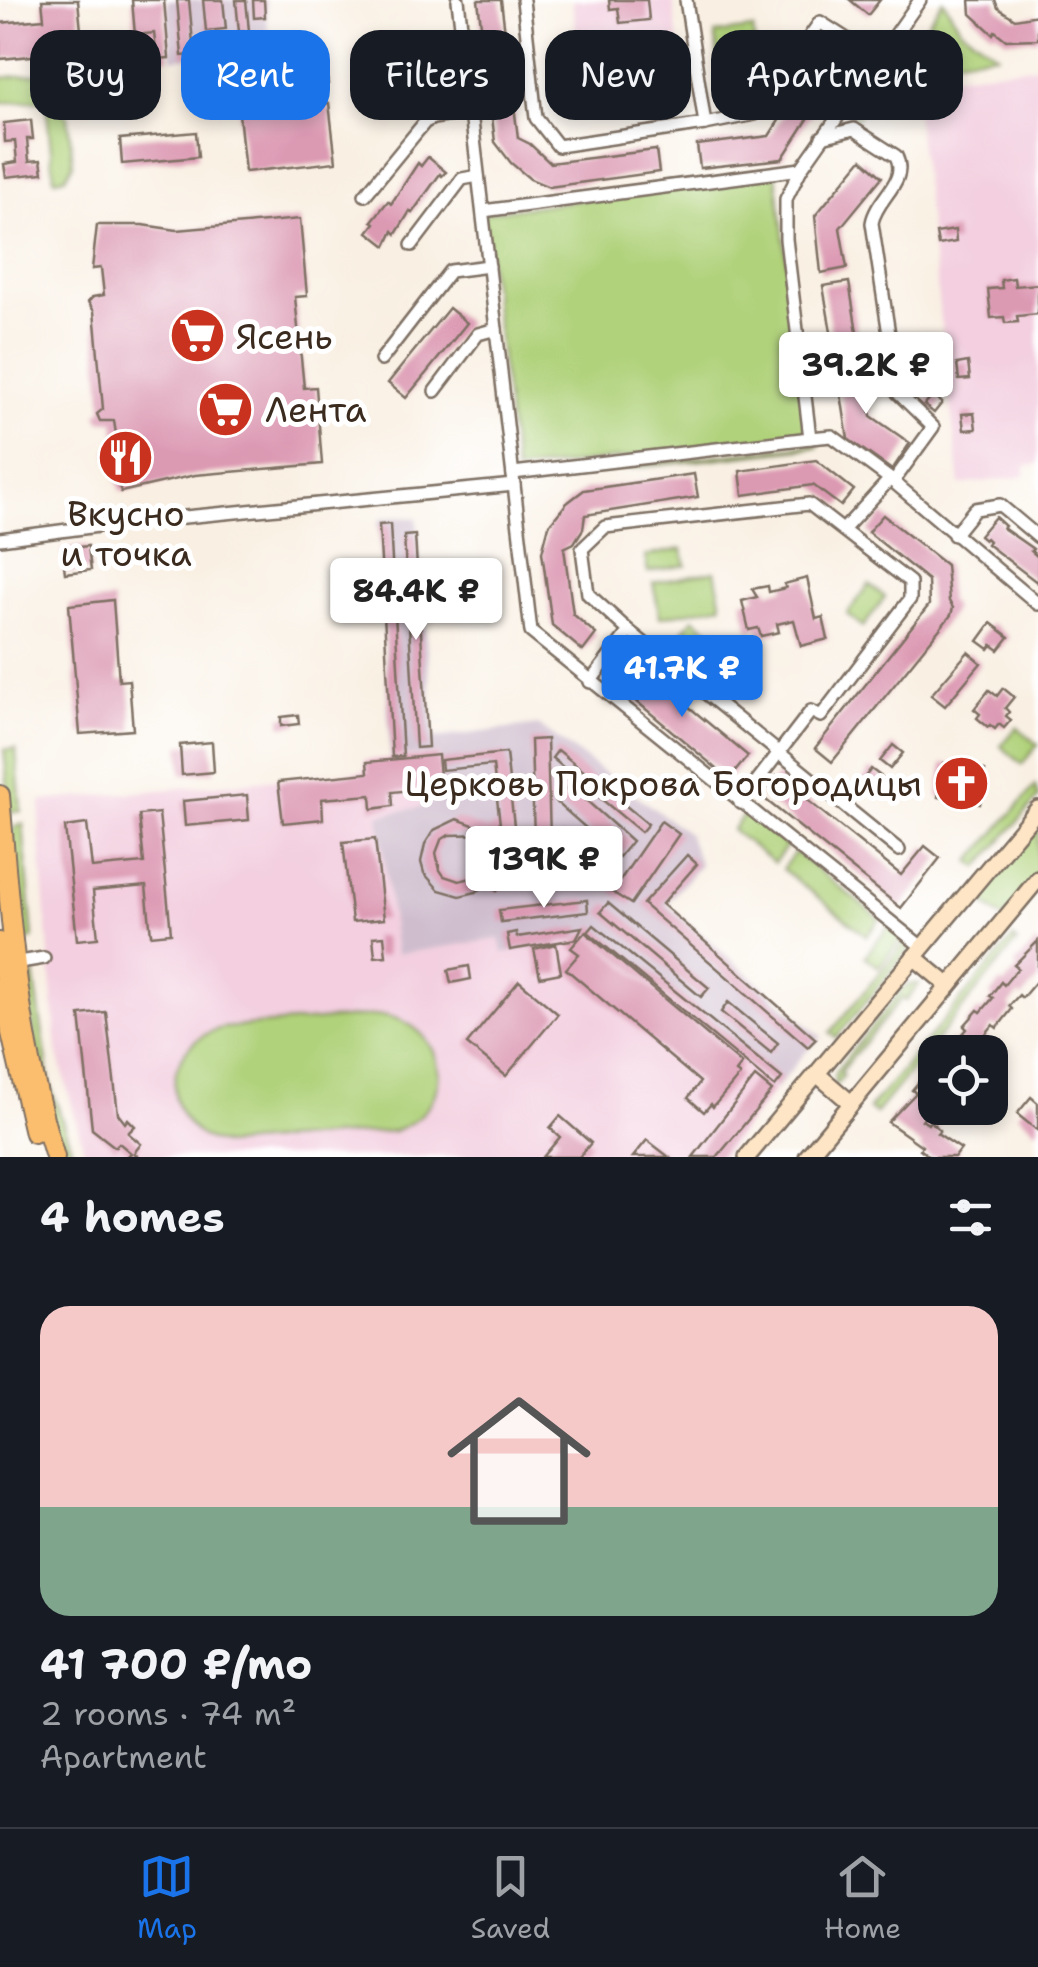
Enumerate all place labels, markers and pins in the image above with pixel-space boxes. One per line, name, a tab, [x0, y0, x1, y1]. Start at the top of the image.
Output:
supermarket icon: Ясень	[167, 306, 227, 366]
place label: Ясень	[236, 313, 332, 360]
pin: 39.2K ₽	[774, 332, 958, 417]
supermarket icon: Лента	[196, 379, 256, 439]
place label: Лента	[265, 386, 367, 433]
restaurant icon: Вкусно и точка	[96, 427, 156, 487]
place label: Вкусно и точка	[60, 490, 192, 577]
pin: 84.4K ₽	[324, 558, 508, 643]
pin: 41.7K ₽	[590, 635, 774, 720]
church icon: Церковь Покрова Богородицы	[931, 753, 991, 813]
place label: Церковь Покрова Богородицы	[404, 760, 922, 807]
pin: 139K ₽	[463, 826, 625, 911]

